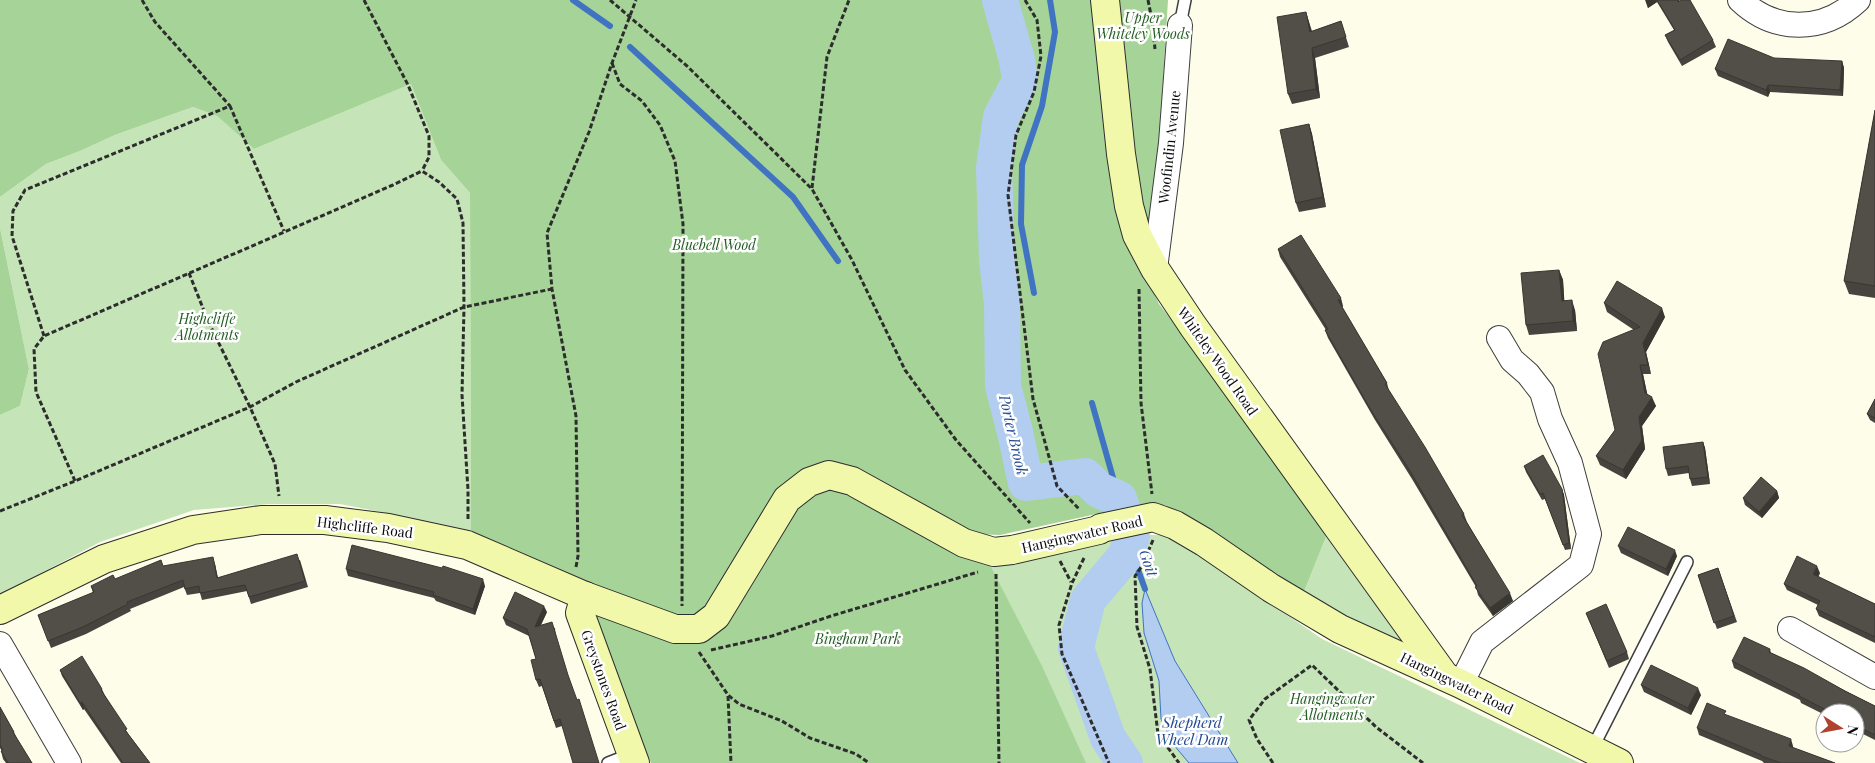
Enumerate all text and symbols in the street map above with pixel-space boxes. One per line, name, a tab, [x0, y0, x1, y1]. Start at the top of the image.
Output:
park label: Upper Whiteley Woods	[1096, 8, 1191, 43]
street label: Woofindin Avenue	[1153, 89, 1184, 206]
park label: Bluebell Wood	[671, 235, 756, 254]
street label: Whiteley Wood Road	[1173, 302, 1262, 419]
park label: Highcliffe Allotments	[173, 309, 239, 344]
water label: Porter Brook	[995, 392, 1033, 477]
street label: Hangingwater Road	[1020, 511, 1144, 557]
street label: Highcliffe Road	[316, 512, 414, 542]
water label: Goit	[1135, 547, 1163, 580]
street label: Greystones Road	[577, 627, 631, 733]
park label: Bingham Park	[814, 629, 901, 648]
street label: Hangingwater Road	[1397, 647, 1517, 719]
park label: Hangingwater Allotments	[1289, 689, 1375, 724]
north arrow	[1815, 703, 1865, 753]
water label: Shepherd Wheel Dam	[1156, 712, 1228, 749]
text: N	[1843, 724, 1864, 737]

